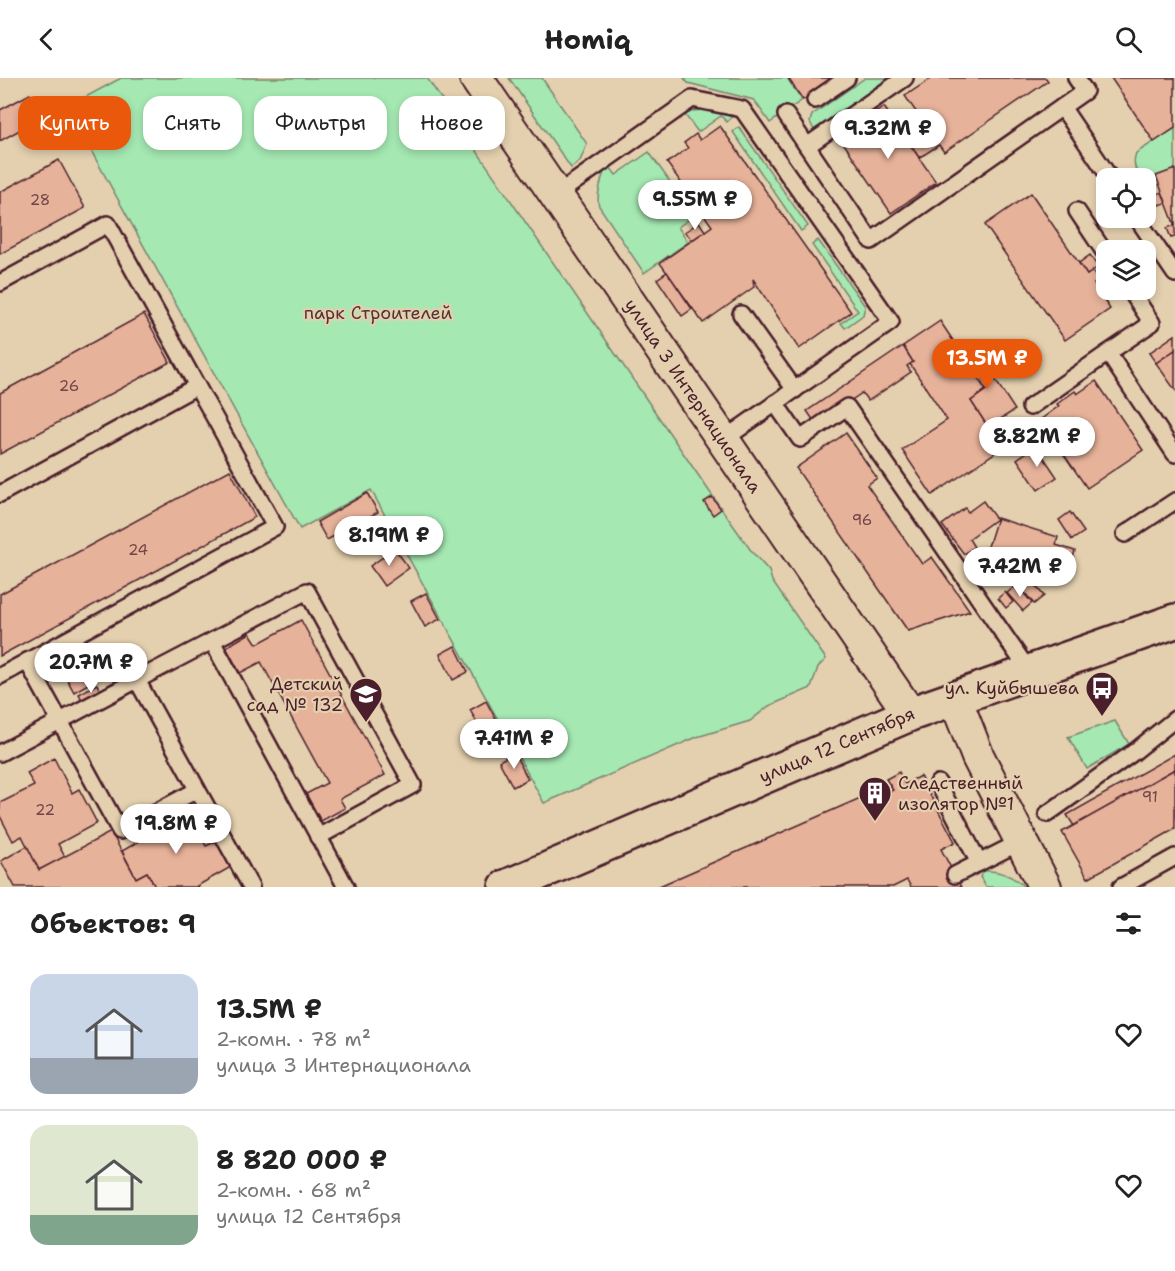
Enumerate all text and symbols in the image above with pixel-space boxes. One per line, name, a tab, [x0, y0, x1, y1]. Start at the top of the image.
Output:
text: Homiq	[544, 21, 631, 58]
icon: back	[30, 23, 63, 56]
icon: search	[1112, 23, 1145, 56]
chip: Купить	[18, 96, 131, 150]
chip: Снять	[143, 96, 242, 150]
chip: Фильтры	[254, 96, 387, 150]
chip: Новое	[399, 96, 505, 150]
pin: 9.32M ₽	[833, 109, 943, 160]
text: 9.32M ₽	[844, 115, 932, 141]
map controls	[1096, 168, 1156, 300]
button: locate	[1096, 168, 1156, 228]
pin: 9.55M ₽	[640, 180, 750, 231]
text: 9.55M ₽	[652, 186, 738, 212]
house number: 28	[30, 190, 50, 210]
button: layers	[1096, 240, 1156, 300]
street label: улица 3 Интернационала	[619, 294, 767, 498]
park label: парк Строителей	[304, 301, 453, 325]
pin: 13.5M ₽	[932, 339, 1042, 390]
text: 13.5M ₽	[946, 345, 1028, 371]
house number: 26	[59, 376, 79, 396]
pin: 8.82M ₽	[982, 417, 1092, 468]
text: 8.82M ₽	[993, 423, 1081, 449]
house number: 96	[852, 510, 872, 530]
pin: 8.19M ₽	[334, 516, 444, 567]
text: 8.19M ₽	[348, 522, 430, 548]
house number: 24	[128, 540, 148, 560]
pin: 7.42M ₽	[965, 547, 1075, 598]
text: 7.42M ₽	[977, 553, 1063, 579]
pin: 20.7M ₽	[36, 643, 146, 694]
text: 20.7M ₽	[48, 649, 134, 675]
bus stop icon: ул. Куйбышева	[1084, 670, 1120, 717]
place label: Детский сад № 132	[247, 672, 343, 717]
school or university icon: Детский сад № 132	[348, 676, 384, 723]
place label: ул. Куйбышева	[945, 676, 1079, 700]
street label: улица 12 Сентября	[755, 701, 919, 789]
pin: 7.41M ₽	[459, 719, 569, 770]
text: 7.41M ₽	[474, 725, 554, 751]
place label: Следственный изолятор №1	[898, 771, 1023, 816]
building icon: Следственный изолятор №1	[857, 775, 893, 822]
house number: 91	[1142, 787, 1158, 807]
house number: 22	[35, 800, 55, 820]
pin: 19.8M ₽	[121, 804, 231, 855]
text: 19.8M ₽	[134, 810, 218, 836]
text: Объектов: 9	[30, 906, 196, 941]
icon: filters	[1112, 907, 1145, 940]
text: 13.5M ₽	[216, 991, 322, 1026]
icon: home	[78, 998, 150, 1070]
icon: heart	[1112, 1018, 1145, 1051]
text: 2-комн. · 78 m²	[216, 1026, 371, 1052]
text: улица 3 Интернационала	[216, 1052, 471, 1078]
text: 8 820 000 ₽	[216, 1142, 387, 1177]
icon: home	[78, 1149, 150, 1221]
icon: heart	[1112, 1169, 1145, 1202]
text: 2-комн. · 68 m²	[216, 1177, 371, 1203]
text: улица 12 Сентября	[216, 1203, 401, 1229]

